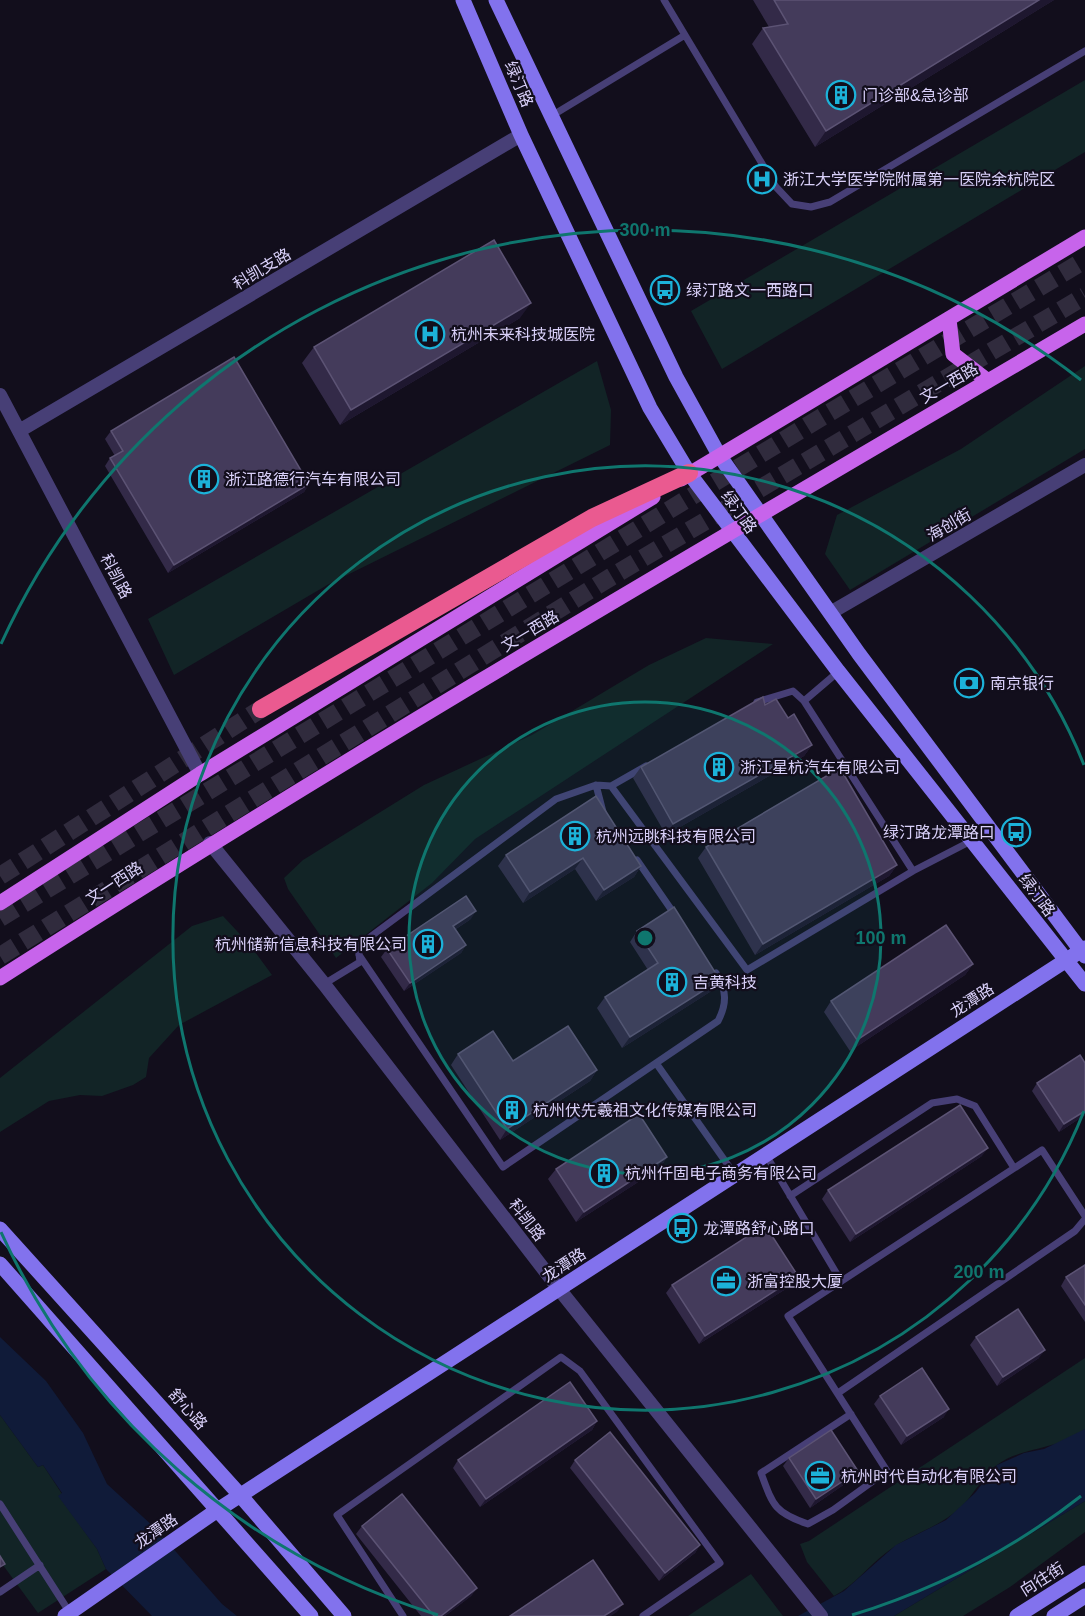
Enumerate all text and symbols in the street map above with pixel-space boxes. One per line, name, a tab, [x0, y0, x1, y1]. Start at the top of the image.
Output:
street label: 绿汀路	[502, 59, 536, 109]
building icon: 门诊部&急诊部	[825, 79, 857, 111]
place label: 门诊部&急诊部	[862, 87, 969, 104]
hospital icon: 浙江大学医学院附属第一医院余杭院区	[746, 163, 778, 195]
place label: 浙江大学医学院附属第一医院余杭院区	[783, 171, 1055, 188]
text: 300 m	[619, 220, 671, 240]
street label: 科凯支路	[230, 245, 294, 293]
bus stop icon: 绿汀路文一西路口	[649, 274, 681, 306]
place label: 绿汀路文一西路口	[686, 282, 814, 299]
hospital icon: 杭州未来科技城医院	[414, 318, 446, 350]
place label: 杭州未来科技城医院	[451, 326, 595, 343]
street label: 文一西路	[917, 360, 981, 406]
building icon: 浙江路德行汽车有限公司	[188, 463, 220, 495]
place label: 浙江路德行汽车有限公司	[225, 471, 401, 488]
street label: 绿汀路	[718, 488, 760, 536]
street label: 海创街	[924, 506, 974, 544]
street label: 科凯路	[97, 551, 135, 601]
street label: 文一西路	[498, 607, 562, 655]
bank icon: 南京银行	[953, 667, 985, 699]
place label: 南京银行	[990, 675, 1054, 692]
building icon: 浙江星杭汽车有限公司	[703, 751, 735, 783]
place label: 浙江星杭汽车有限公司	[740, 759, 900, 776]
bus stop icon: 绿汀路龙潭路口	[1000, 816, 1032, 848]
building icon: 杭州远眺科技有限公司	[559, 820, 591, 852]
place label: 绿汀路龙潭路口	[883, 824, 995, 841]
place label: 杭州远眺科技有限公司	[596, 828, 756, 845]
street label: 文一西路	[83, 858, 145, 908]
street label: 绿汀路	[1016, 871, 1058, 919]
building icon: 杭州储新信息科技有限公司	[412, 928, 444, 960]
centre of rings	[635, 928, 655, 948]
text: 100 m	[855, 928, 907, 948]
place label: 杭州储新信息科技有限公司	[215, 936, 407, 953]
building icon: 吉黄科技	[656, 966, 688, 998]
place label: 吉黄科技	[693, 974, 757, 991]
street label: 龙潭路	[947, 980, 997, 1020]
building icon: 杭州伏先羲祖文化传媒有限公司	[496, 1094, 528, 1126]
place label: 杭州伏先羲祖文化传媒有限公司	[533, 1102, 757, 1119]
building icon: 杭州仟固电子商务有限公司	[588, 1157, 620, 1189]
place label: 杭州仟固电子商务有限公司	[625, 1165, 817, 1182]
street label: 科凯路	[506, 1196, 548, 1244]
bus stop icon: 龙潭路舒心路口	[666, 1212, 698, 1244]
place label: 龙潭路舒心路口	[703, 1220, 815, 1237]
street label: 龙潭路	[539, 1245, 589, 1285]
text: 200 m	[953, 1262, 1005, 1282]
office icon: 浙富控股大厦	[710, 1265, 742, 1297]
place label: 浙富控股大厦	[747, 1273, 843, 1290]
street label: 舒心路	[166, 1385, 210, 1433]
office icon: 杭州时代自动化有限公司	[804, 1460, 836, 1492]
place label: 杭州时代自动化有限公司	[841, 1468, 1017, 1485]
street label: 龙潭路	[131, 1510, 181, 1552]
street label: 向往街	[1017, 1559, 1067, 1599]

